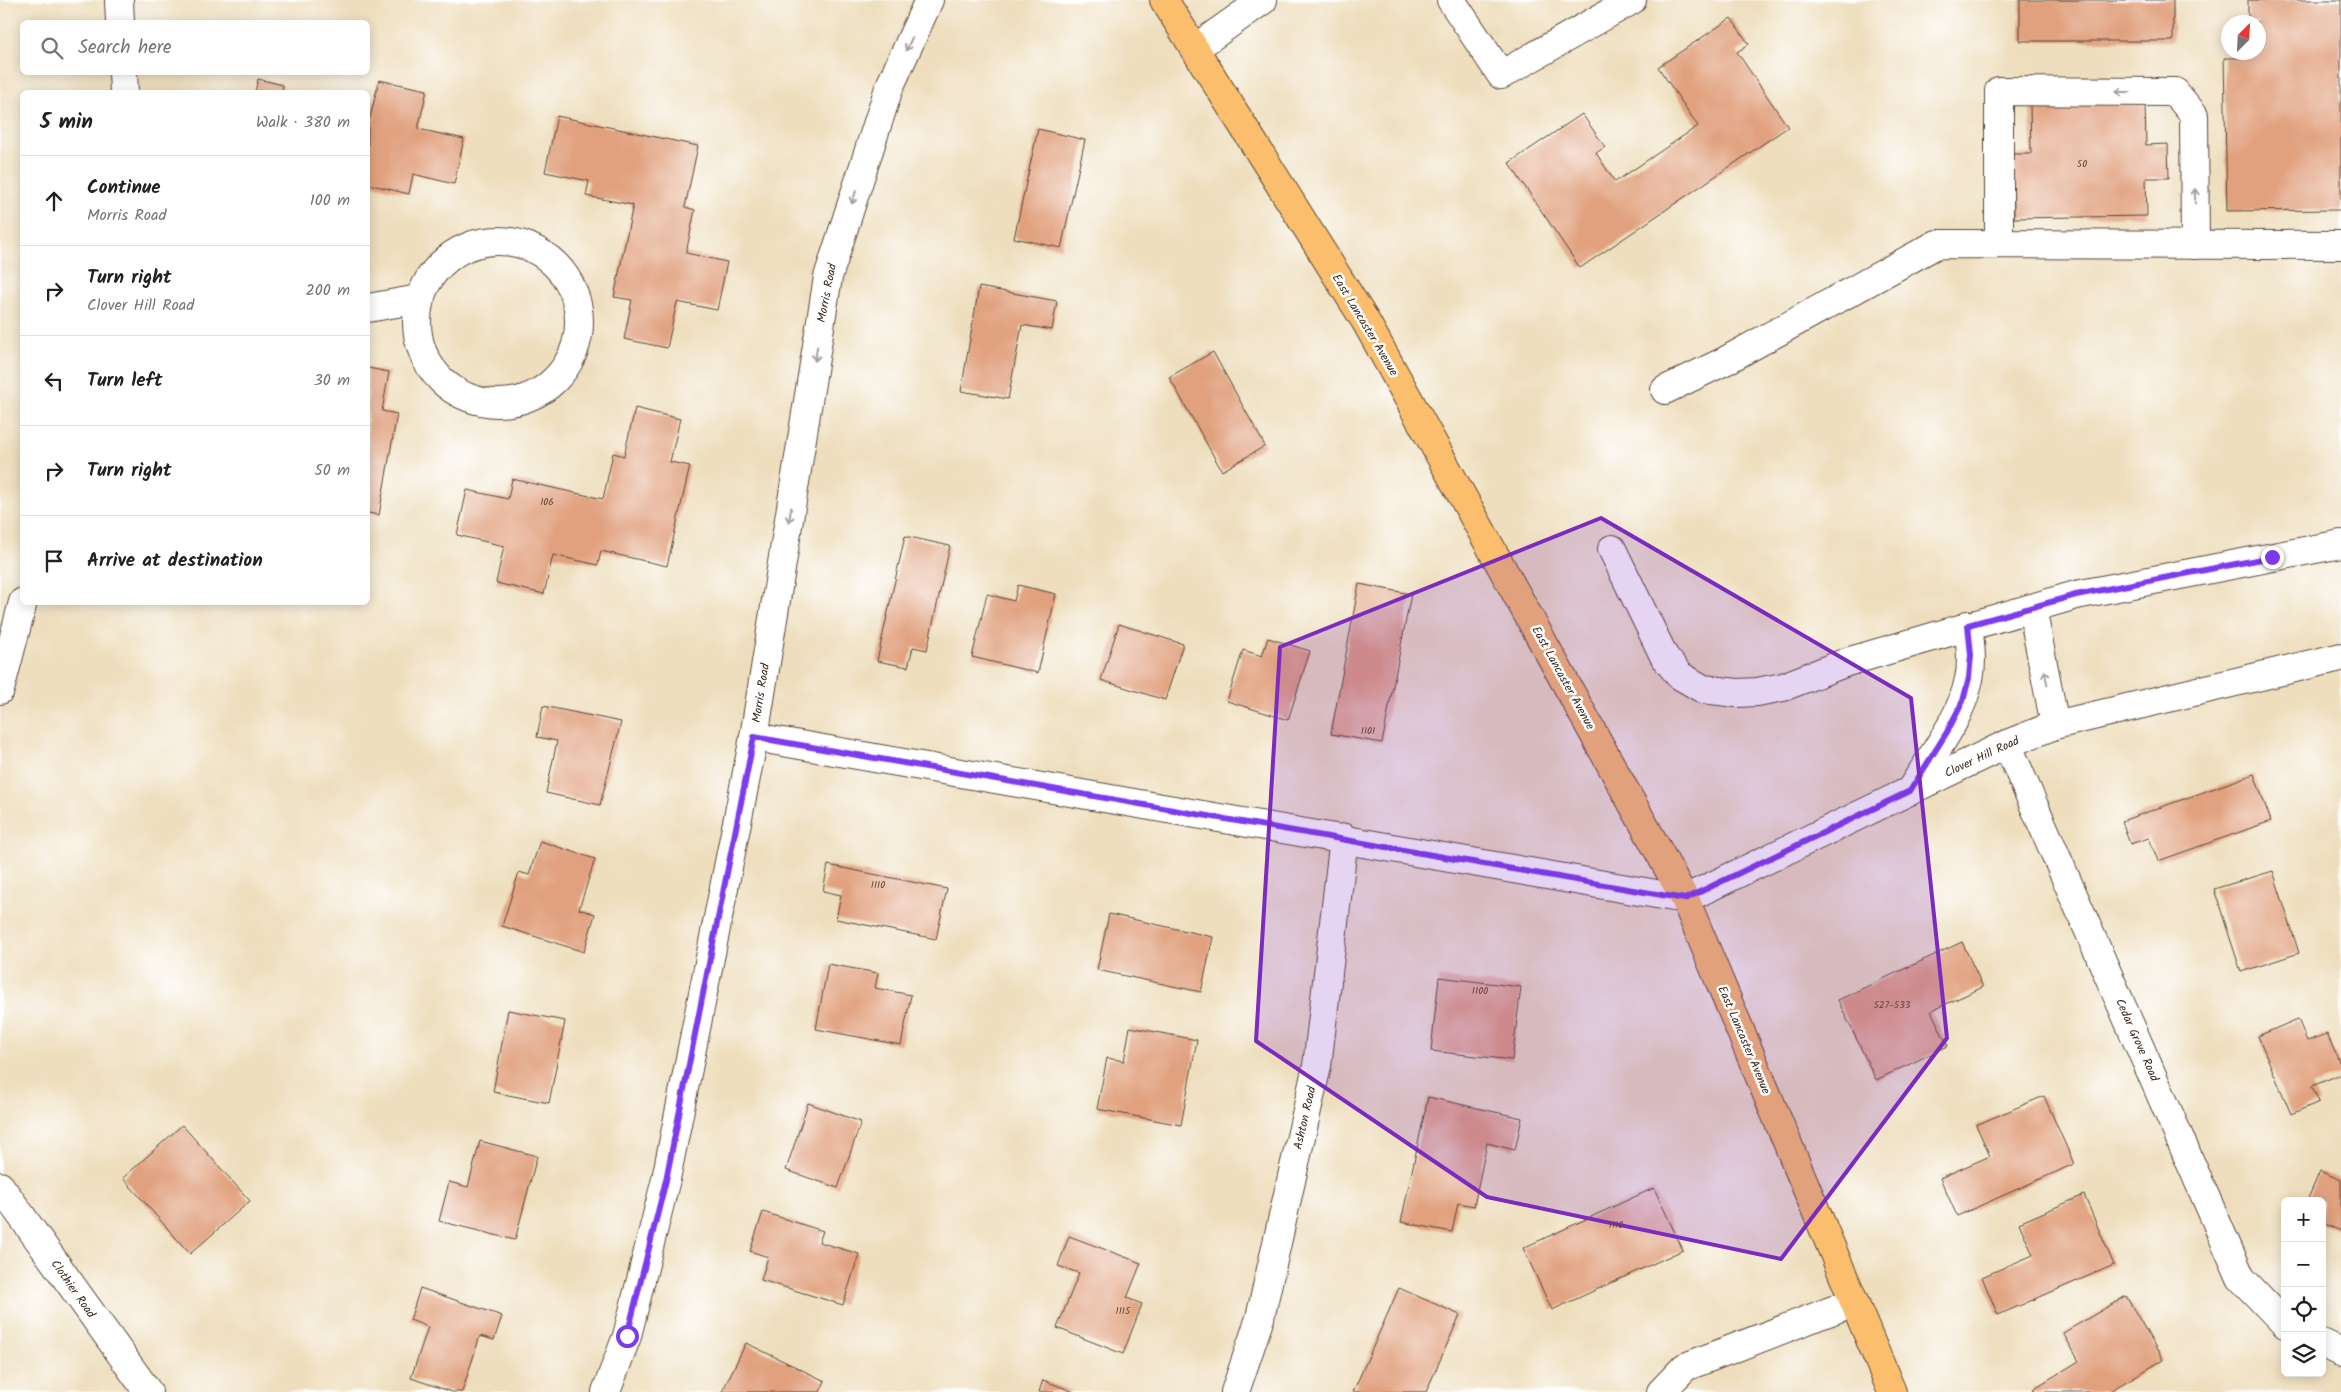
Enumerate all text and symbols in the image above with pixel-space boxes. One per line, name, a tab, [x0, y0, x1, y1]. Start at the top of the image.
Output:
north arrow	[2221, 15, 2266, 60]
search box	[20, 20, 370, 75]
text: Search here	[78, 33, 172, 63]
icon: search	[38, 34, 66, 62]
one-way arrow	[904, 36, 913, 51]
one-way arrow	[2116, 87, 2132, 97]
text: 5 min	[40, 106, 93, 139]
text: Walk · 380 m	[256, 110, 350, 135]
house number: 50	[2077, 156, 2087, 172]
text: Continue	[87, 173, 160, 203]
icon: ahead	[40, 187, 68, 215]
text: 100 m	[310, 188, 350, 213]
one-way arrow	[848, 188, 858, 204]
one-way arrow	[2190, 188, 2199, 204]
text: Morris Road	[87, 203, 167, 228]
street label: Morris Road	[812, 261, 842, 324]
text: Turn right	[87, 263, 172, 293]
street label: East Lancaster Avenue	[1327, 270, 1403, 380]
icon: right	[40, 277, 68, 305]
text: 200 m	[306, 278, 350, 303]
text: Clover Hill Road	[87, 293, 194, 318]
one-way arrow	[810, 346, 820, 362]
text: Turn left	[87, 366, 162, 396]
icon: left	[40, 367, 68, 395]
text: 30 m	[314, 368, 350, 393]
text: Turn right	[87, 456, 172, 486]
icon: right	[40, 457, 68, 485]
text: 50 m	[314, 458, 350, 483]
house number: 106	[540, 494, 554, 510]
one-way arrow	[785, 506, 795, 522]
text: Arrive at destination	[87, 546, 263, 576]
route end	[2261, 546, 2284, 569]
icon: arrive	[40, 547, 68, 575]
street label: East Lancaster Avenue	[1527, 623, 1600, 734]
street label: Morris Road	[747, 661, 775, 724]
one-way arrow	[2041, 670, 2050, 686]
house number: 1101	[1361, 723, 1375, 739]
street label: Clover Hill Road	[1942, 731, 2023, 783]
house number: 1110	[871, 877, 885, 893]
house number: 1100	[1472, 983, 1488, 999]
street label: East Lancaster Avenue	[1713, 983, 1776, 1098]
street label: Cedar Grove Road	[2110, 995, 2164, 1085]
house number: 527-533	[1873, 997, 1911, 1013]
street label: Ashton Road	[1289, 1084, 1322, 1151]
map controls	[2281, 1197, 2326, 1377]
button: +	[2281, 1197, 2326, 1242]
house number: 1110	[1609, 1217, 1623, 1233]
button: −	[2281, 1242, 2326, 1287]
street label: Clothier Road	[46, 1256, 101, 1323]
button: locate	[2281, 1287, 2326, 1332]
house number: 1115	[1116, 1303, 1131, 1319]
route start	[616, 1325, 639, 1348]
button: layers	[2281, 1332, 2326, 1377]

